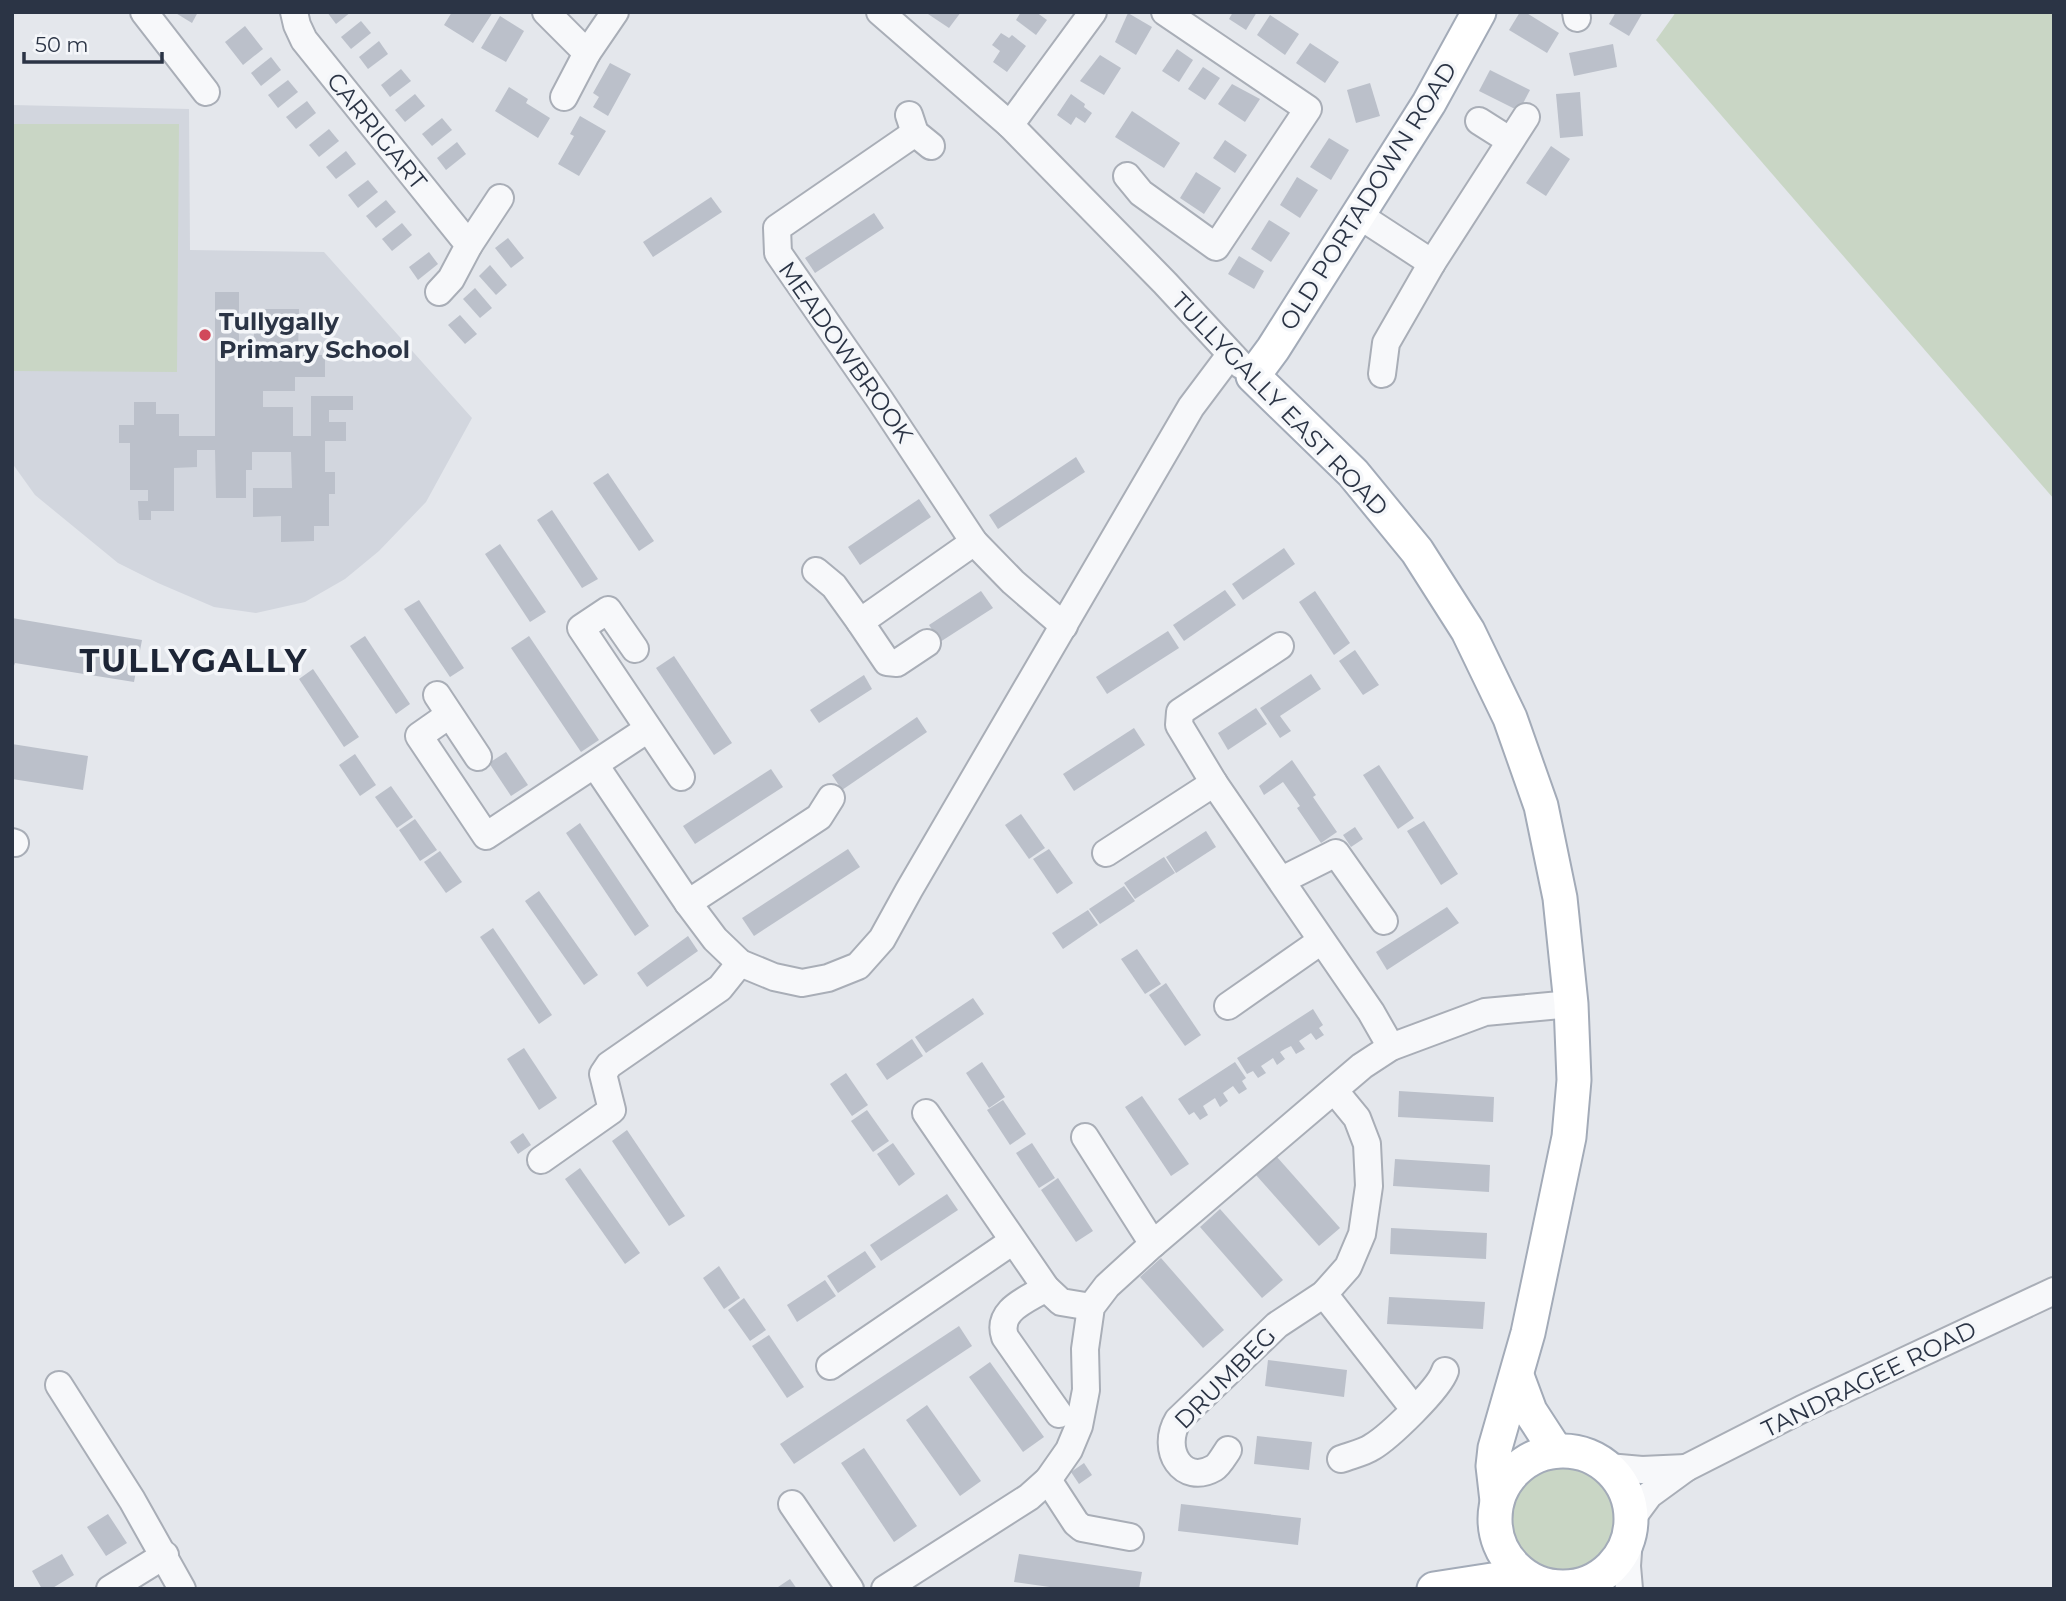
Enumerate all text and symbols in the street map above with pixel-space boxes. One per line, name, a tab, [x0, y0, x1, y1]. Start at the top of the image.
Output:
scale bar	[24, 21, 163, 65]
text: 50 m	[35, 32, 89, 57]
street label: OLD PORTADOWN ROAD	[1273, 57, 1463, 335]
street label: CARRIGART	[321, 67, 433, 196]
street label: MEADOWBROOK	[773, 256, 919, 448]
street label: TULLYGALLY EAST ROAD	[1166, 286, 1394, 522]
place label: Tullygally Primary School	[219, 307, 410, 364]
marker: Tullygally Primary School	[197, 327, 213, 343]
district label: TULLYGALLY	[80, 641, 308, 680]
street label: TANDRAGEE ROAD	[1757, 1314, 1981, 1444]
street label: DRUMBEG	[1168, 1321, 1282, 1435]

